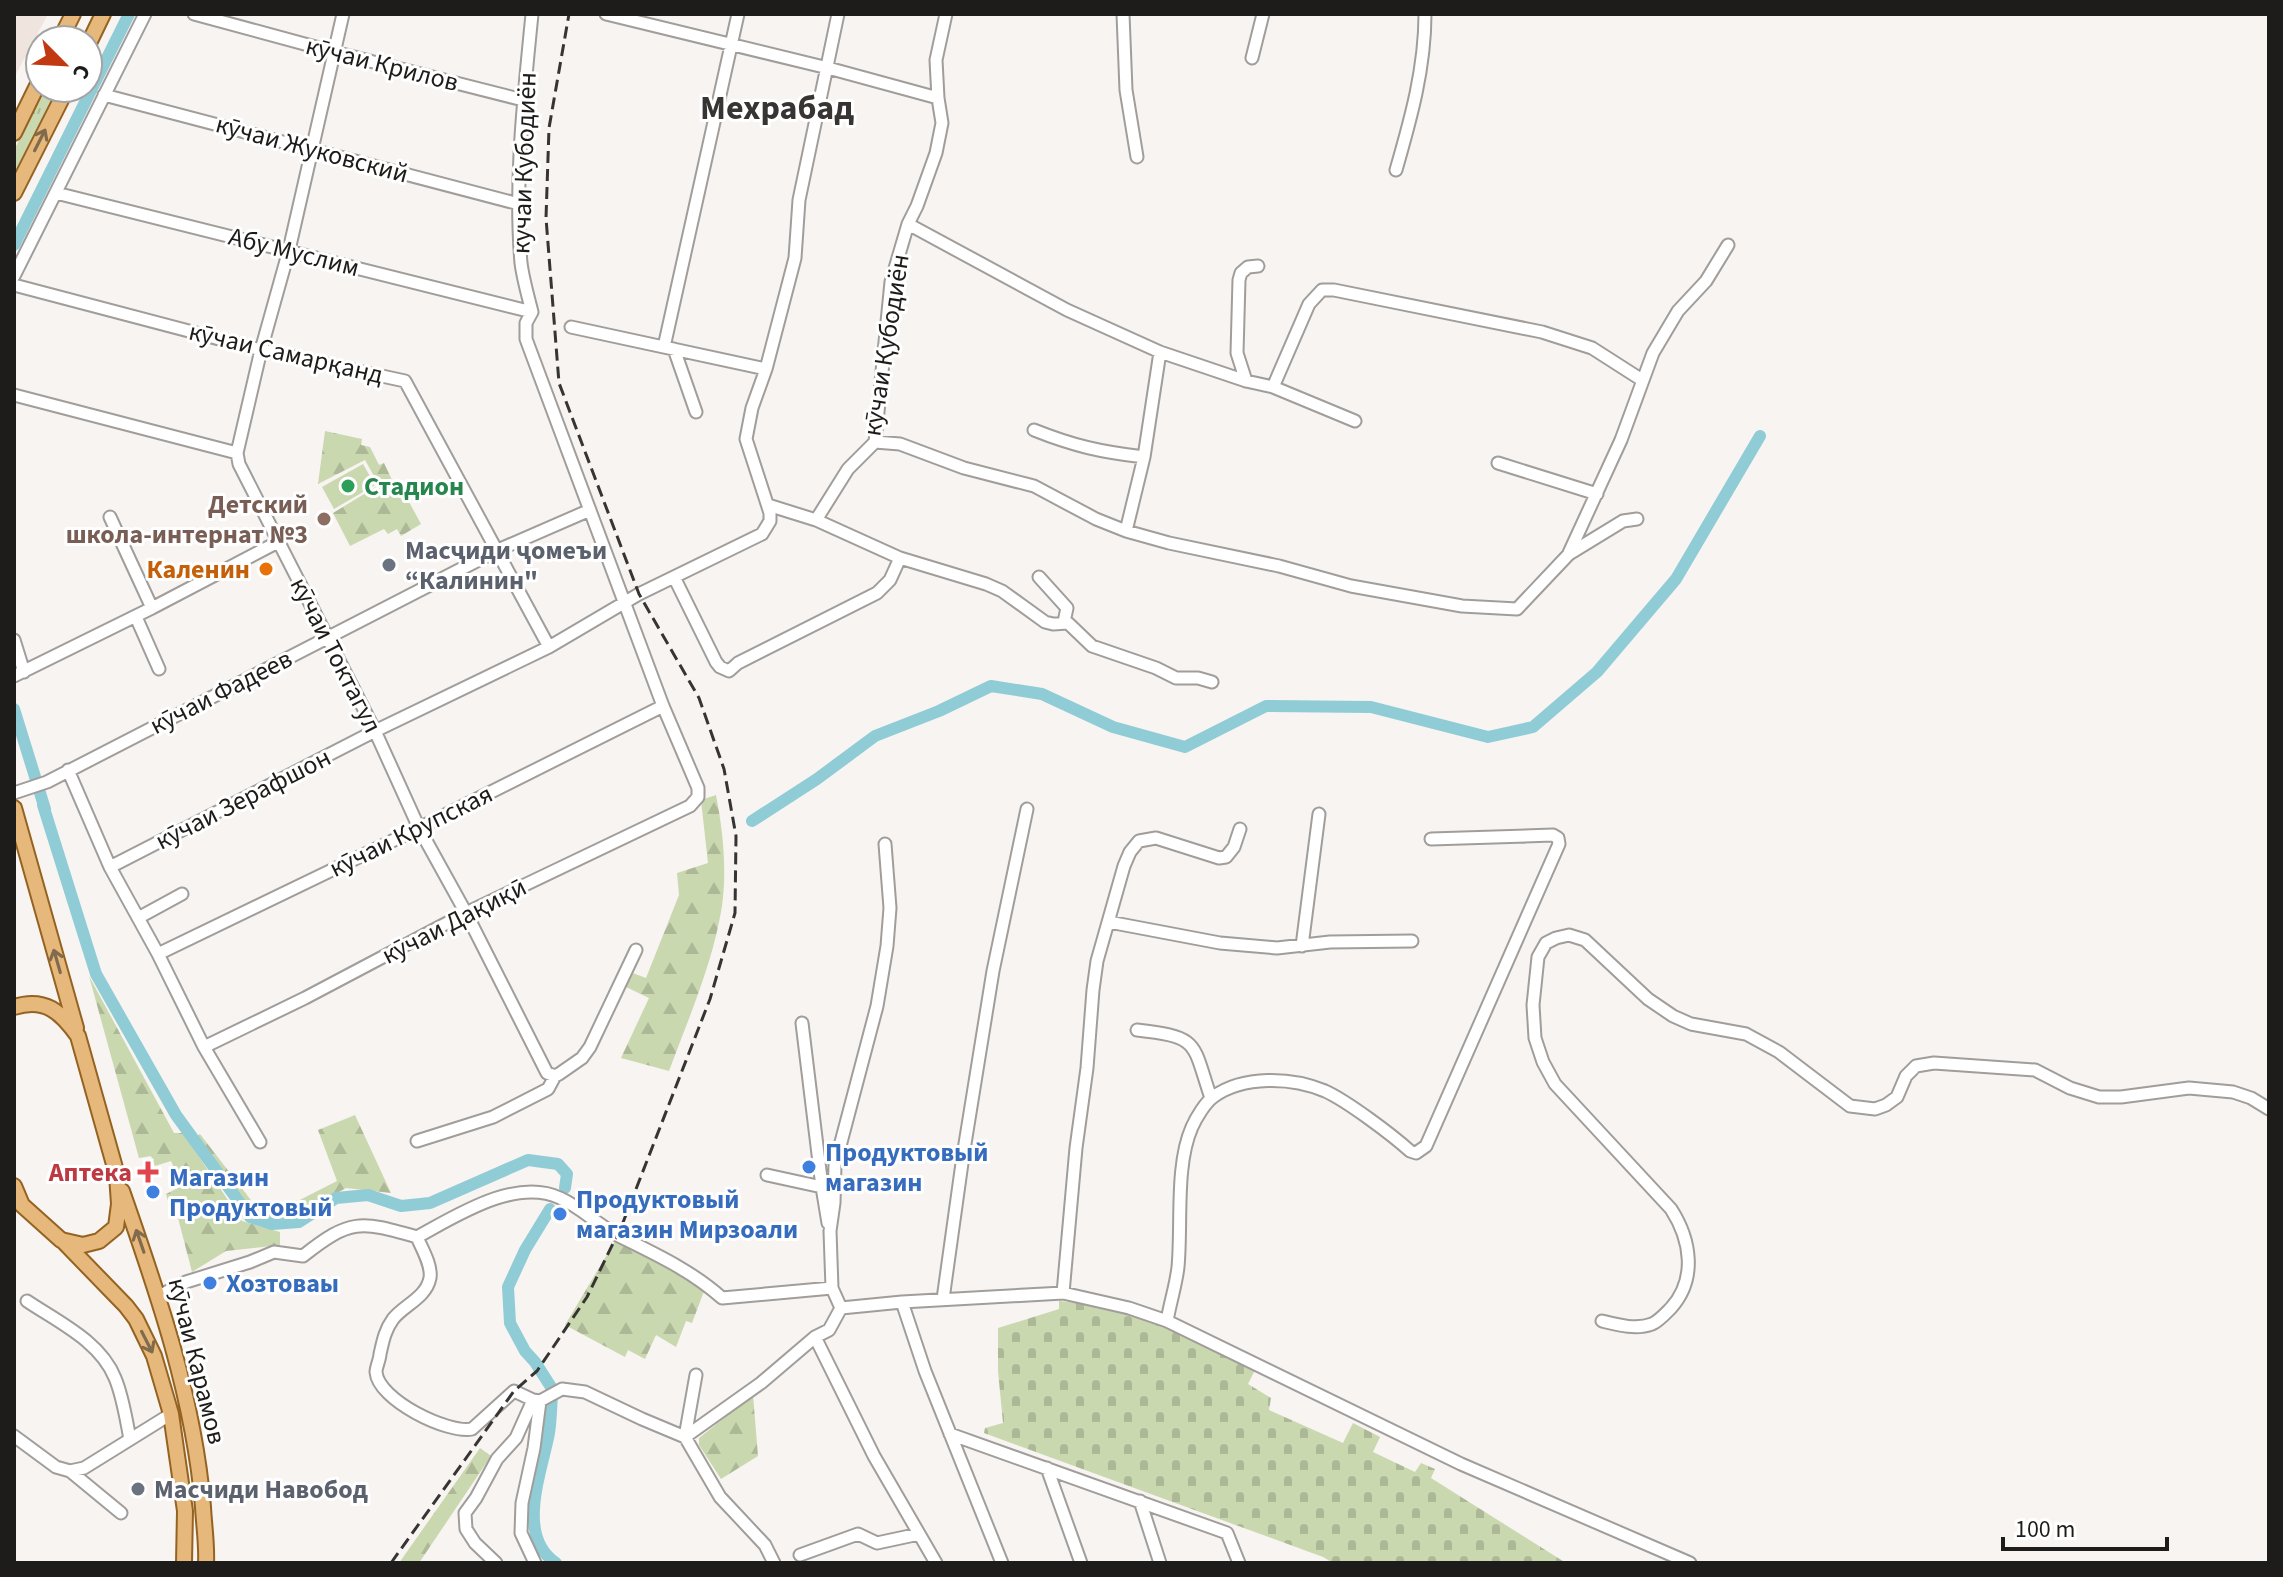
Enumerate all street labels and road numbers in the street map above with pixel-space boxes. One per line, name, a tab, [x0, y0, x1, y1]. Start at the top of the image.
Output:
street label: кӯчаи Крилов	[302, 27, 462, 101]
street label: кучаи Кубодиён	[502, 71, 546, 255]
street label: кӯчаи Жуковский	[212, 105, 412, 193]
street label: Абу Муслим	[225, 218, 363, 286]
street label: кӯчаи Қубодиён	[853, 251, 919, 439]
street label: кӯчаи Самарқанд	[185, 313, 387, 393]
street label: кӯчаи Токтагул	[281, 571, 391, 739]
street label: кӯчаи Фадеев	[143, 640, 299, 744]
street label: кӯчаи Зерафшон	[149, 739, 337, 859]
street label: кӯчаи Крупская	[323, 775, 499, 887]
street label: кӯчаи Дақиқӣ	[375, 869, 533, 973]
street label: кӯчаи Карамов	[158, 1274, 236, 1448]

